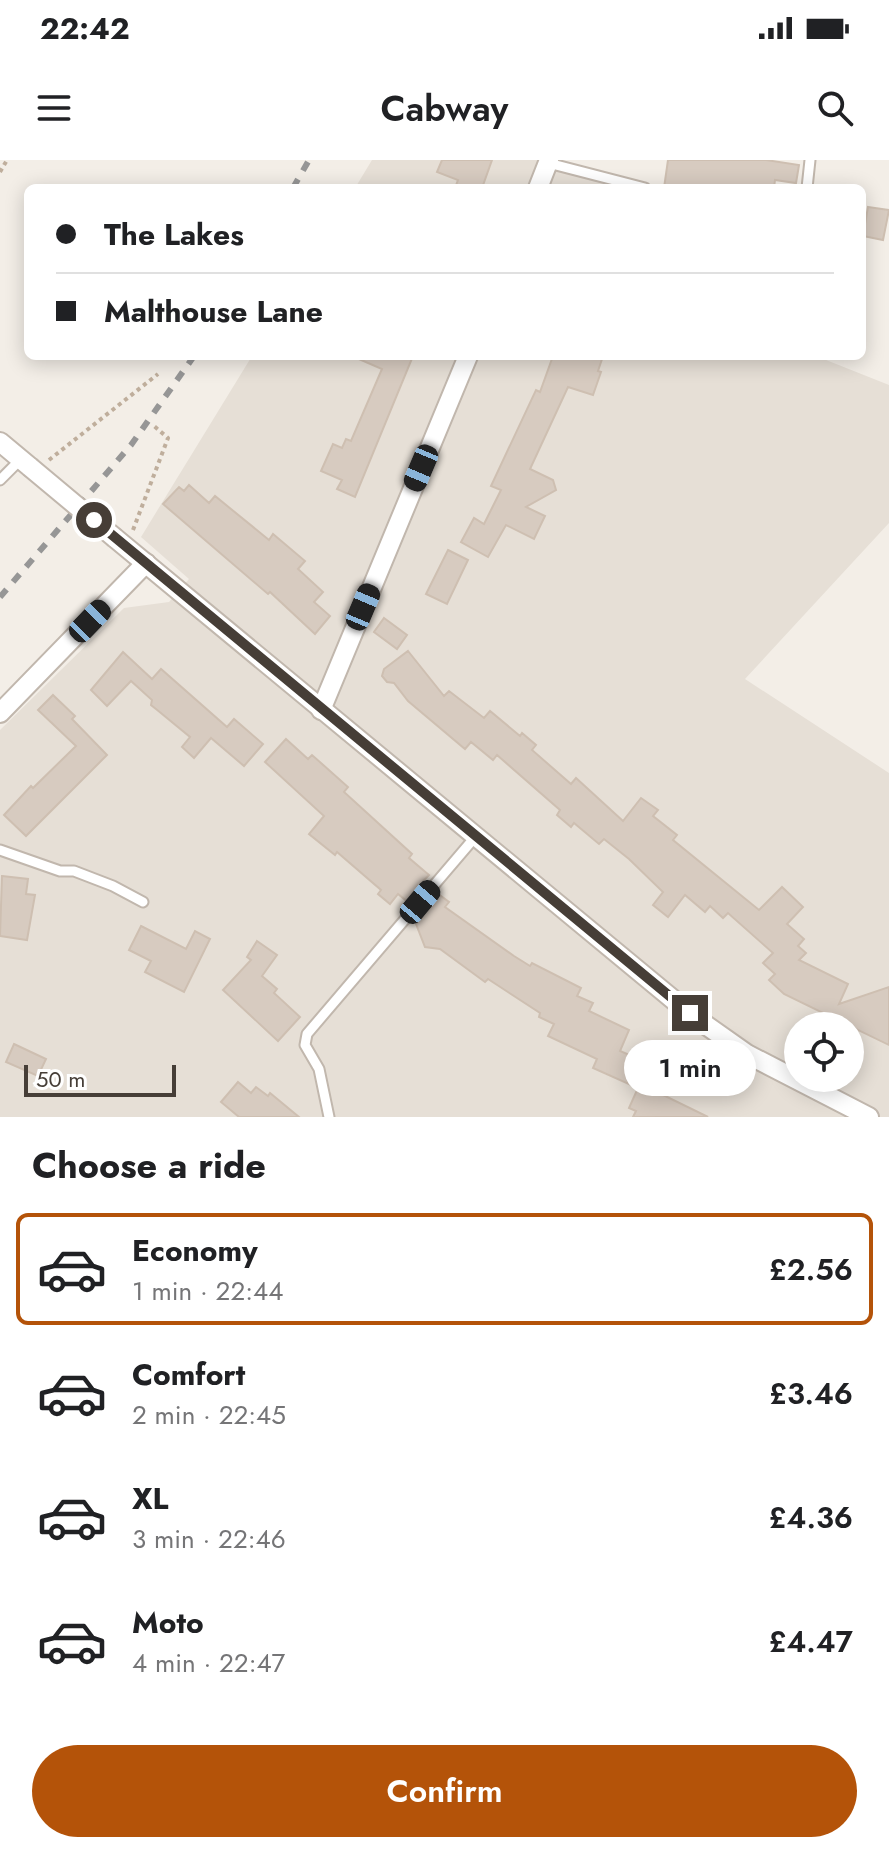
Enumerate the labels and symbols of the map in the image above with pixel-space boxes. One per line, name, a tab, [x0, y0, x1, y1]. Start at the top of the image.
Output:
car	[401, 441, 441, 495]
route start	[76, 502, 112, 538]
car	[343, 580, 383, 634]
car	[65, 595, 115, 647]
car	[395, 876, 445, 928]
route end	[672, 995, 708, 1031]
callout: 1 min	[624, 1041, 756, 1097]
scale bar	[24, 1061, 176, 1097]

